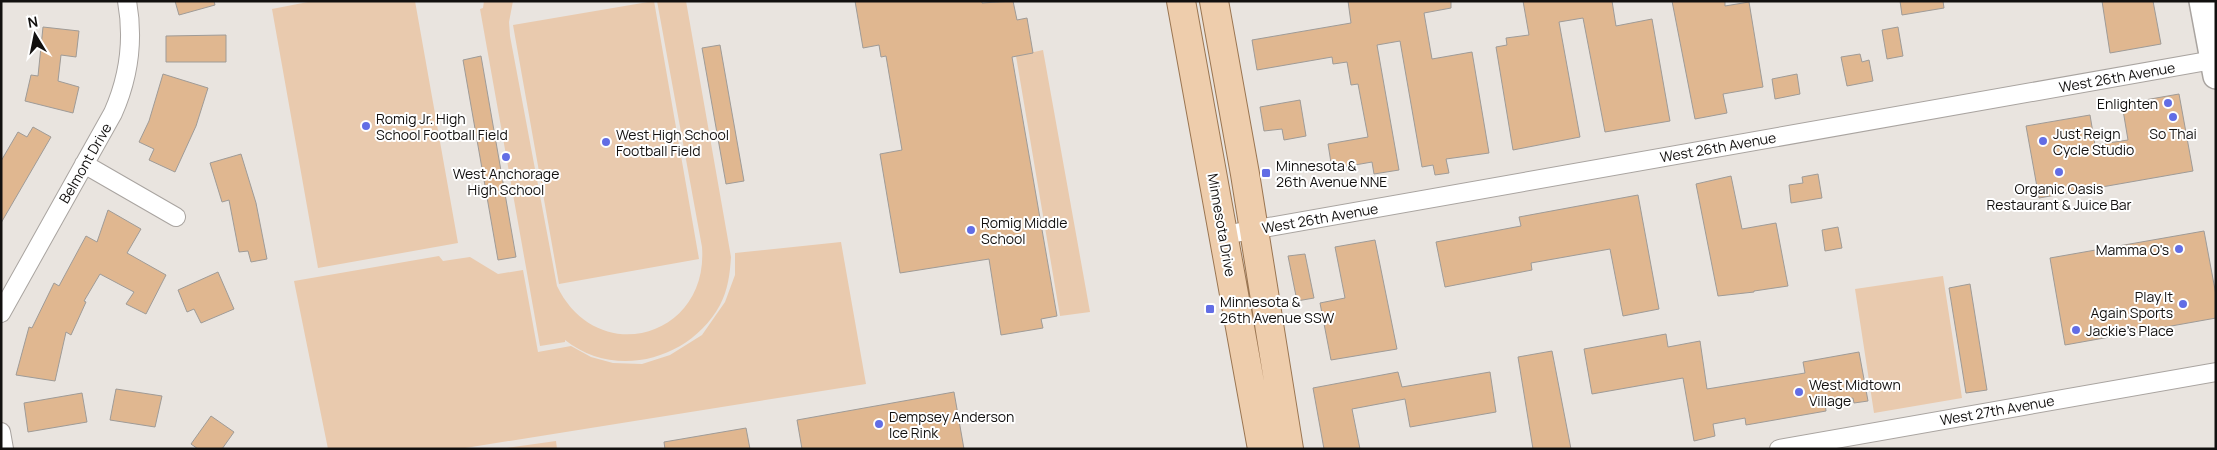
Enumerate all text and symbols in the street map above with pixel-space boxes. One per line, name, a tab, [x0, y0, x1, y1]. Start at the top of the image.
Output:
north arrow	[10, 10, 60, 60]
text: N	[26, 11, 39, 32]
street label: West 26th Avenue	[2057, 57, 2177, 97]
place label: Enlighten	[2097, 94, 2158, 113]
marker: Enlighten	[2162, 97, 2174, 109]
place label: Romig Jr. High School Football Field	[376, 109, 508, 144]
marker: So Thai	[2167, 111, 2179, 123]
street label: Belmont Drive	[54, 119, 116, 207]
marker: Romig Jr. High School Football Field	[360, 120, 372, 132]
place label: Just Reign Cycle Studio	[2053, 124, 2134, 159]
place label: So Thai	[2149, 124, 2197, 143]
place label: West High School Football Field	[616, 125, 729, 160]
street label: West 26th Avenue	[1658, 127, 1778, 167]
marker: Just Reign Cycle Studio	[2037, 135, 2049, 147]
marker: West High School Football Field	[600, 136, 612, 148]
marker: West Anchorage High School	[500, 151, 512, 163]
place label: Minnesota & 26th Avenue NNE	[1276, 156, 1387, 191]
place label: West Anchorage High School	[453, 164, 559, 199]
marker: Organic Oasis Restaurant & Juice Bar	[2053, 166, 2065, 178]
marker: Minnesota & 26th Avenue NNE	[1260, 167, 1272, 179]
street label: Minnesota Drive	[1204, 172, 1240, 278]
place label: Organic Oasis Restaurant & Juice Bar	[1986, 179, 2132, 214]
street label: West 26th Avenue	[1260, 198, 1380, 238]
place label: Romig Middle School	[981, 213, 1067, 248]
marker: Romig Middle School	[965, 224, 977, 236]
place label: Mamma O's	[2096, 240, 2169, 259]
marker: Mamma O's	[2173, 243, 2185, 255]
place label: Play It Again Sports	[2090, 287, 2173, 322]
place label: Minnesota & 26th Avenue SSW	[1220, 292, 1334, 327]
marker: Play It Again Sports	[2177, 298, 2189, 310]
marker: Minnesota & 26th Avenue SSW	[1204, 303, 1216, 315]
place label: Jackie's Place	[2086, 321, 2174, 340]
marker: Jackie's Place	[2070, 324, 2082, 336]
place label: West Midtown Village	[1809, 375, 1901, 410]
marker: West Midtown Village	[1793, 386, 1805, 398]
street label: West 27th Avenue	[1938, 391, 2056, 429]
place label: Dempsey Anderson Ice Rink	[889, 407, 1014, 442]
marker: Dempsey Anderson Ice Rink	[873, 418, 885, 430]

